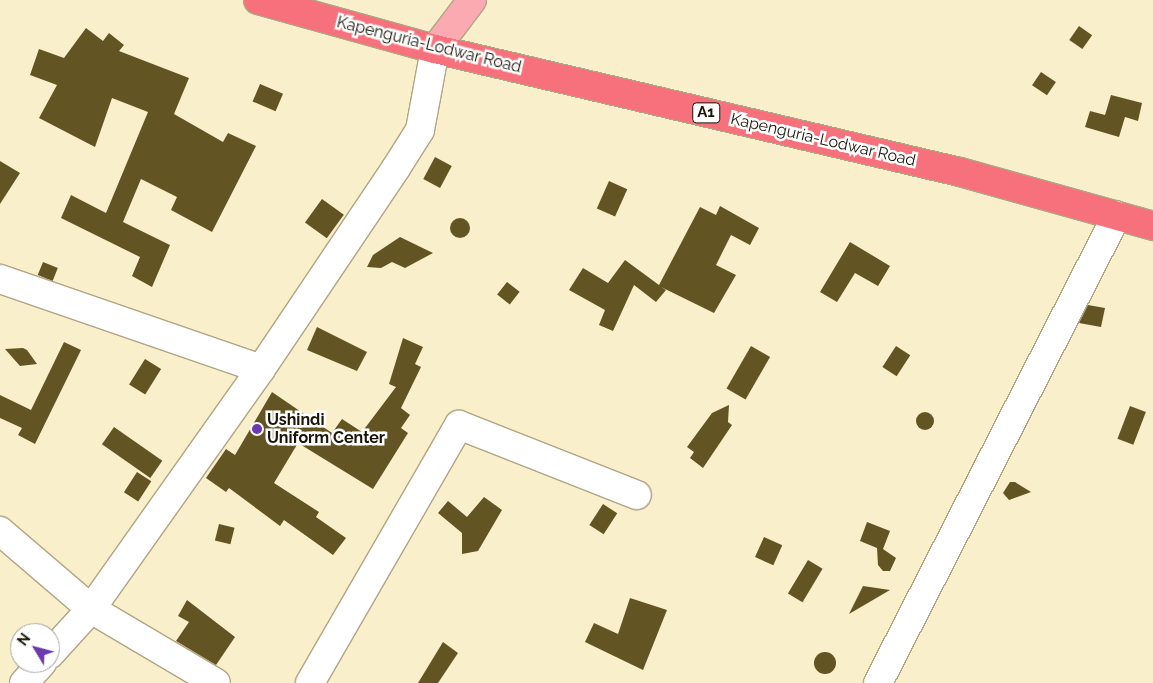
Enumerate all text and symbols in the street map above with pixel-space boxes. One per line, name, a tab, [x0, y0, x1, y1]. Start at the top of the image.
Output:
street label: Kapenguria-Lodwar Road	[335, 13, 523, 77]
road number: A1	[692, 100, 720, 126]
street label: Kapenguria-Lodwar Road	[728, 109, 918, 171]
place label: Ushindi Uniform Center	[267, 410, 385, 448]
marker: Ushindi Uniform Center	[251, 423, 263, 435]
north arrow	[10, 623, 60, 673]
text: N	[14, 630, 33, 649]

